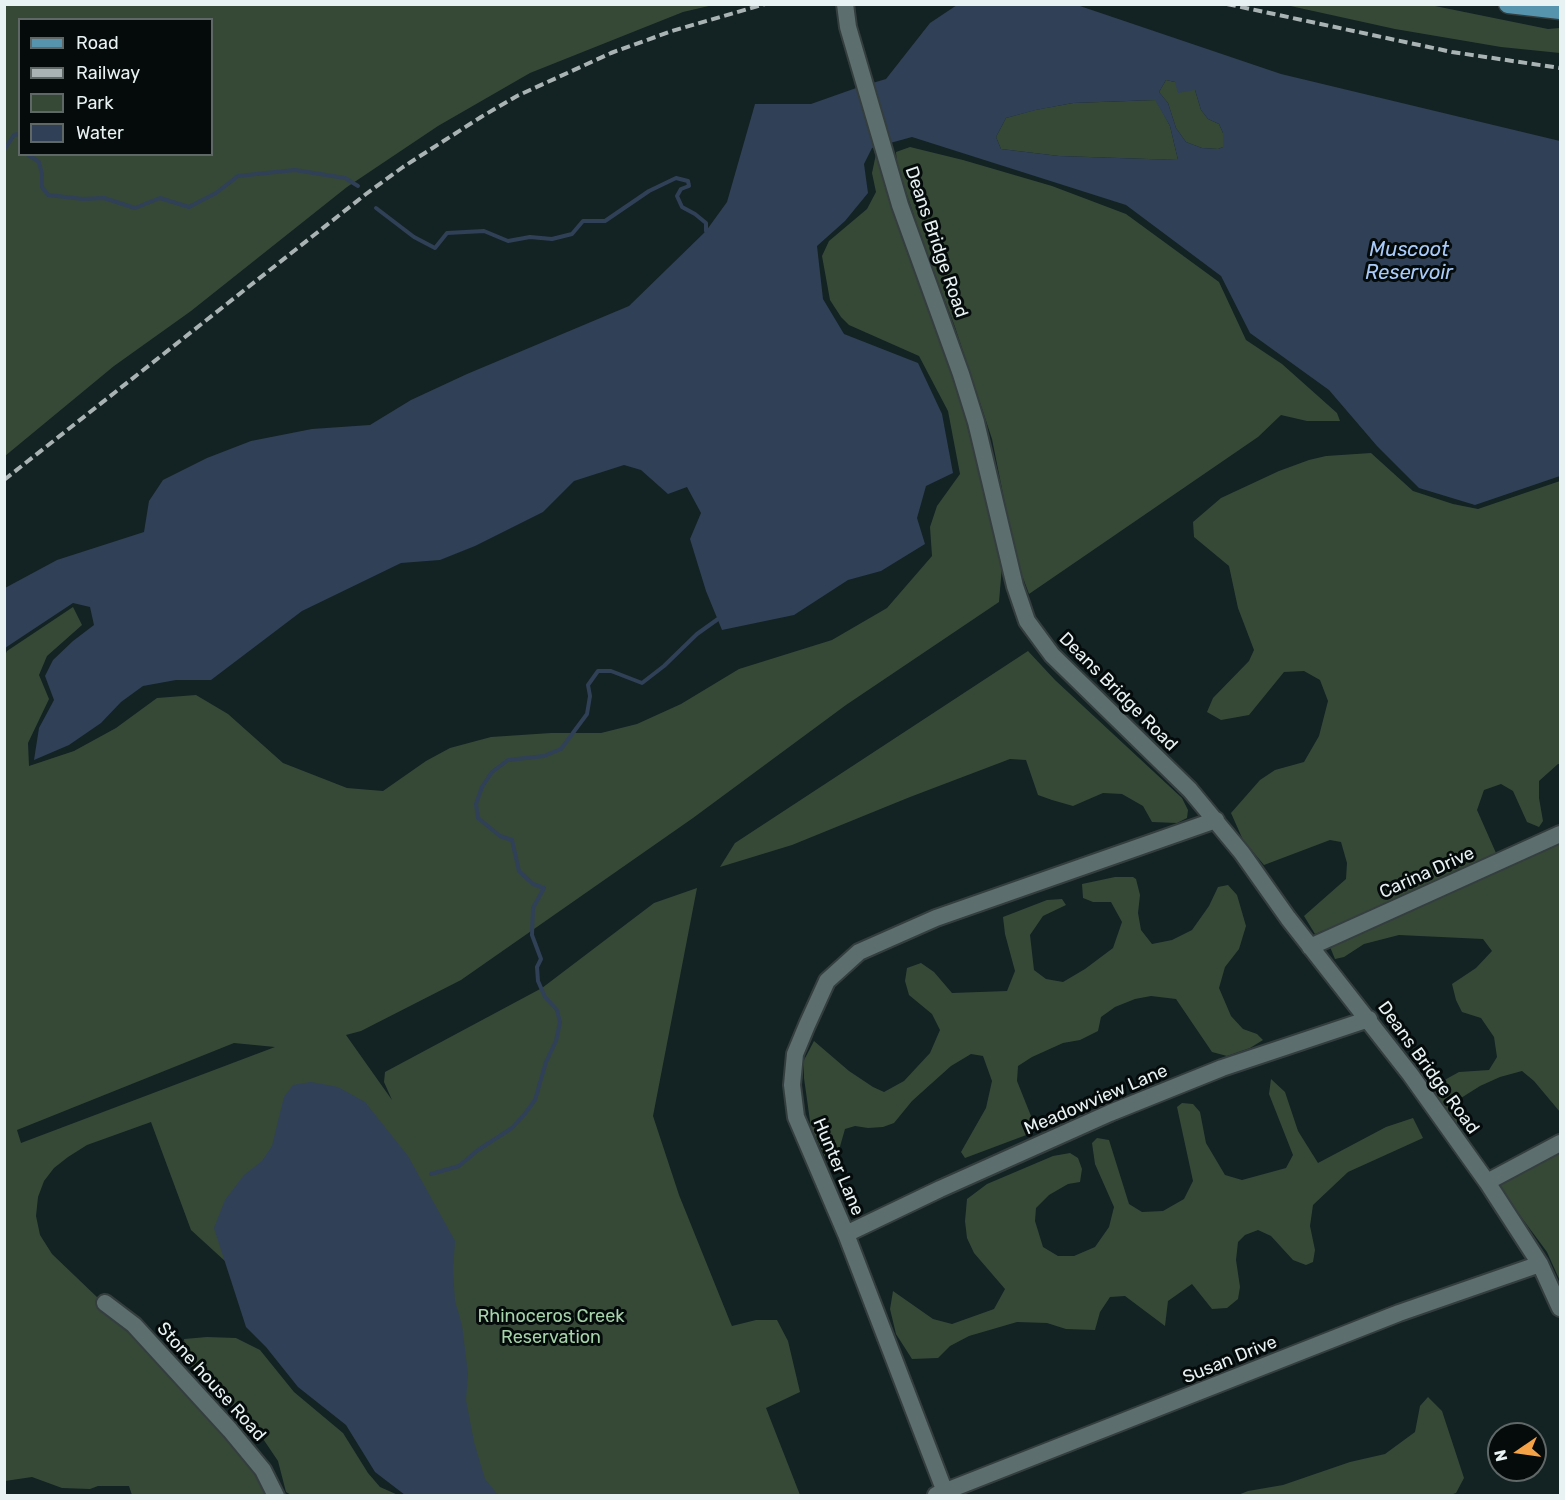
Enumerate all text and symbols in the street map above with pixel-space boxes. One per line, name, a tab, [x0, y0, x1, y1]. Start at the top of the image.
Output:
legend	[18, 18, 213, 156]
text: Road	[76, 32, 119, 54]
text: Railway	[76, 62, 140, 84]
text: Park	[76, 92, 113, 114]
text: Water	[76, 122, 124, 144]
street label: Deans Bridge Road	[900, 163, 972, 321]
water label: Muscoot Reservoir	[1365, 238, 1453, 285]
street label: Deans Bridge Road	[1054, 628, 1182, 756]
street label: Carina Drive	[1376, 842, 1478, 904]
street label: Deans Bridge Road	[1373, 997, 1483, 1139]
street label: Meadowview Lane	[1021, 1060, 1171, 1140]
street label: Hunter Lane	[808, 1115, 868, 1219]
park label: Rhinoceros Creek Reservation	[477, 1306, 625, 1348]
street label: Stone house Road	[152, 1318, 270, 1446]
street label: Susan Drive	[1180, 1331, 1280, 1389]
north arrow	[1487, 1422, 1547, 1482]
text: N	[1490, 1448, 1511, 1463]

